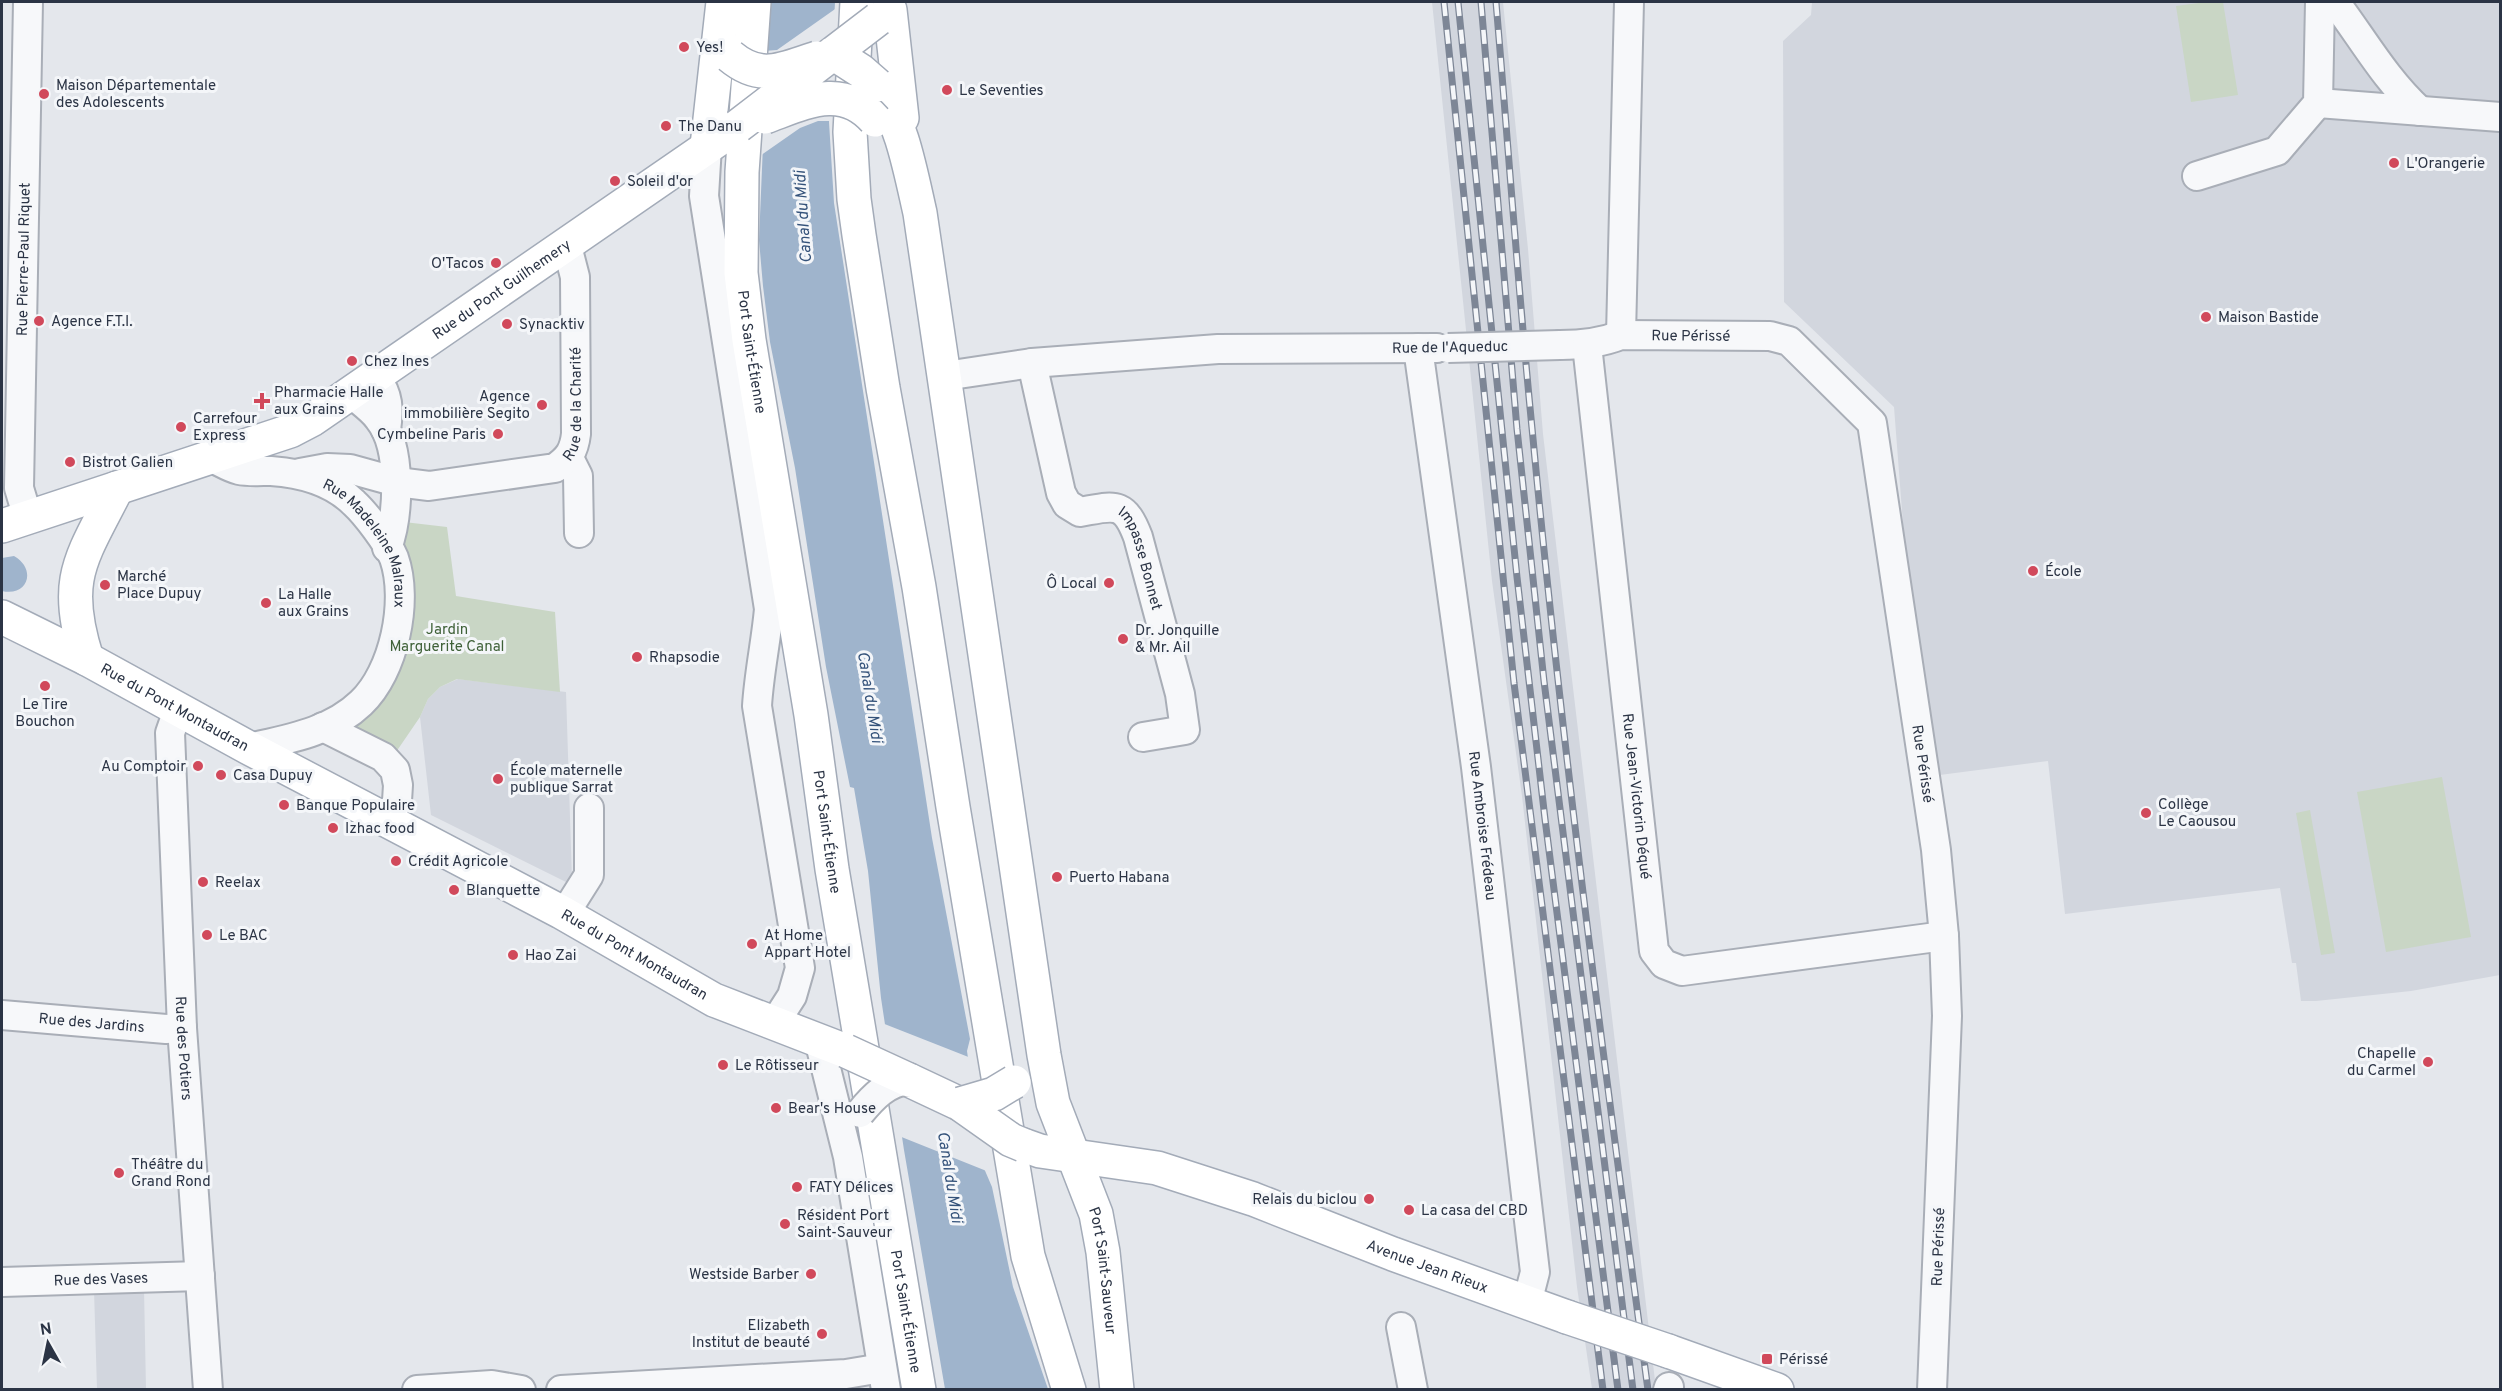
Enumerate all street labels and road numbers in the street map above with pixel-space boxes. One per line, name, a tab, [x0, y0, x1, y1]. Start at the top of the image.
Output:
street label: Rue Pierre-Paul Riquet	[14, 182, 36, 336]
street label: Rue du Pont Guilhemery	[429, 236, 575, 345]
street label: Port Saint-Étienne	[732, 289, 769, 415]
street label: Rue Périssé	[1651, 327, 1730, 347]
street label: Rue de l'Aqueduc	[1392, 338, 1508, 359]
street label: Rue de la Charité	[560, 347, 587, 466]
street label: Rue Madeleine Malraux	[319, 476, 408, 608]
street label: Impasse Bonnet	[1114, 503, 1165, 613]
street label: Rue du Pont Montaudran	[97, 660, 252, 757]
street label: Rue Jean-Victorin Déqué	[1617, 712, 1654, 881]
street label: Rue Périssé	[1906, 723, 1937, 804]
street label: Rue Ambroise Frédeau	[1463, 750, 1500, 901]
street label: Port Saint-Étienne	[808, 769, 844, 895]
street label: Rue du Pont Montaudran	[557, 906, 711, 1005]
street label: Rue des Potiers	[170, 996, 195, 1101]
street label: Rue des Jardins	[38, 1010, 145, 1038]
street label: Port Saint-Sauveur	[1083, 1205, 1119, 1336]
street label: Rue Périssé	[1929, 1207, 1950, 1287]
street label: Avenue Jean Rieux	[1363, 1236, 1490, 1299]
street label: Port Saint-Étienne	[885, 1249, 924, 1375]
street label: Rue des Vases	[53, 1270, 149, 1291]

